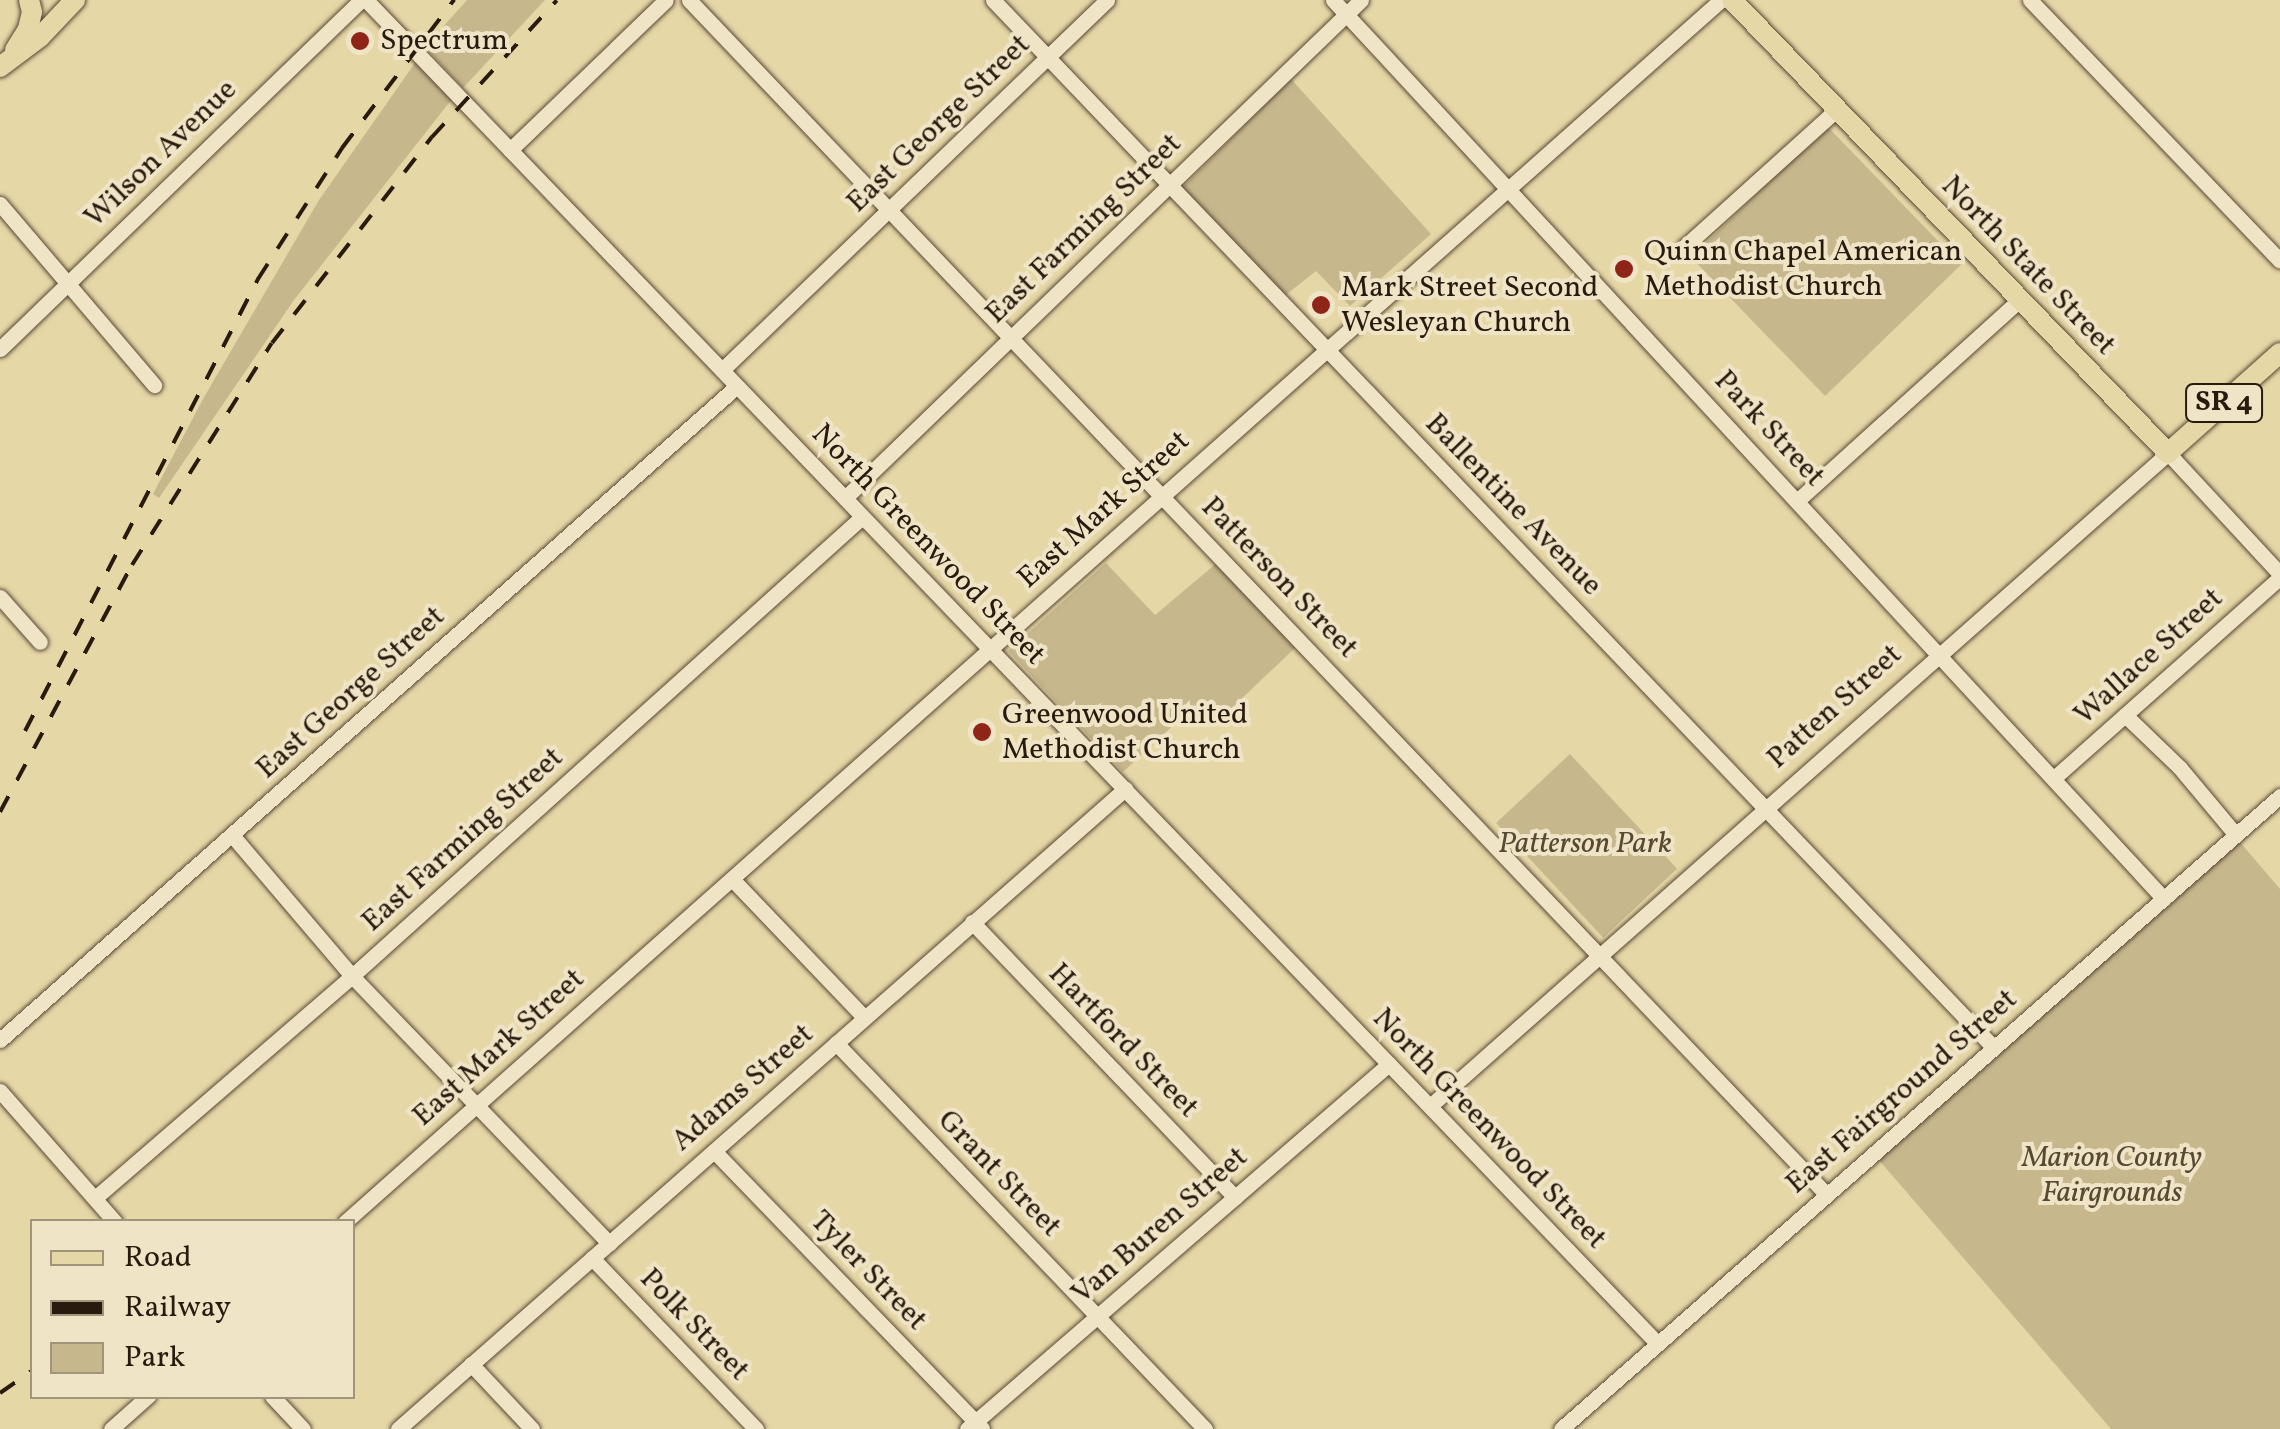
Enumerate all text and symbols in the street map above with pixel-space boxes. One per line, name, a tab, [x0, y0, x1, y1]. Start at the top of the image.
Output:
place label: Spectrum	[380, 23, 508, 59]
street label: East George Street	[840, 27, 1038, 221]
marker: Spectrum	[349, 30, 371, 52]
street label: Wilson Avenue	[77, 72, 245, 236]
street label: East Farming Street	[978, 126, 1190, 332]
street label: North State Street	[1933, 169, 2123, 363]
place label: Quinn Chapel American Methodist Church	[1644, 234, 1962, 304]
marker: Quinn Chapel American Methodist Church	[1613, 258, 1635, 280]
place label: Mark Street Second Wesleyan Church	[1341, 270, 1598, 340]
marker: Mark Street Second Wesleyan Church	[1310, 294, 1332, 316]
street label: Park Street	[1706, 363, 1832, 495]
road number: SR 4	[2184, 380, 2264, 426]
street label: Ballentine Avenue	[1417, 406, 1609, 604]
street label: North Greenwood Street	[803, 417, 1053, 673]
street label: East Mark Street	[1011, 423, 1197, 597]
street label: Patterson Street	[1193, 490, 1365, 666]
street label: Wallace Street	[2067, 581, 2231, 733]
street label: East George Street	[249, 599, 453, 787]
street label: Patten Street	[1760, 637, 1910, 777]
place label: Greenwood United Methodist Church	[1002, 697, 1248, 768]
marker: Greenwood United Methodist Church	[971, 721, 993, 743]
street label: East Farming Street	[355, 740, 571, 940]
park label: Patterson Park	[1498, 826, 1672, 862]
street label: Hartford Street	[1040, 956, 1206, 1126]
street label: East Mark Street	[406, 961, 592, 1135]
street label: East Fairground Street	[1779, 982, 2025, 1202]
street label: North Greenwood Street	[1364, 1001, 1614, 1257]
street label: Adams Street	[665, 1017, 821, 1159]
street label: Grant Street	[930, 1103, 1068, 1245]
street label: Van Buren Street	[1065, 1140, 1255, 1312]
park label: Marion County Fairgrounds	[2022, 1140, 2202, 1210]
street label: Tyler Street	[802, 1204, 934, 1338]
legend	[30, 1219, 355, 1399]
text: Road	[124, 1237, 192, 1279]
street label: Polk Street	[632, 1261, 756, 1389]
text: Railway	[124, 1287, 231, 1329]
text: Park	[124, 1337, 185, 1379]

